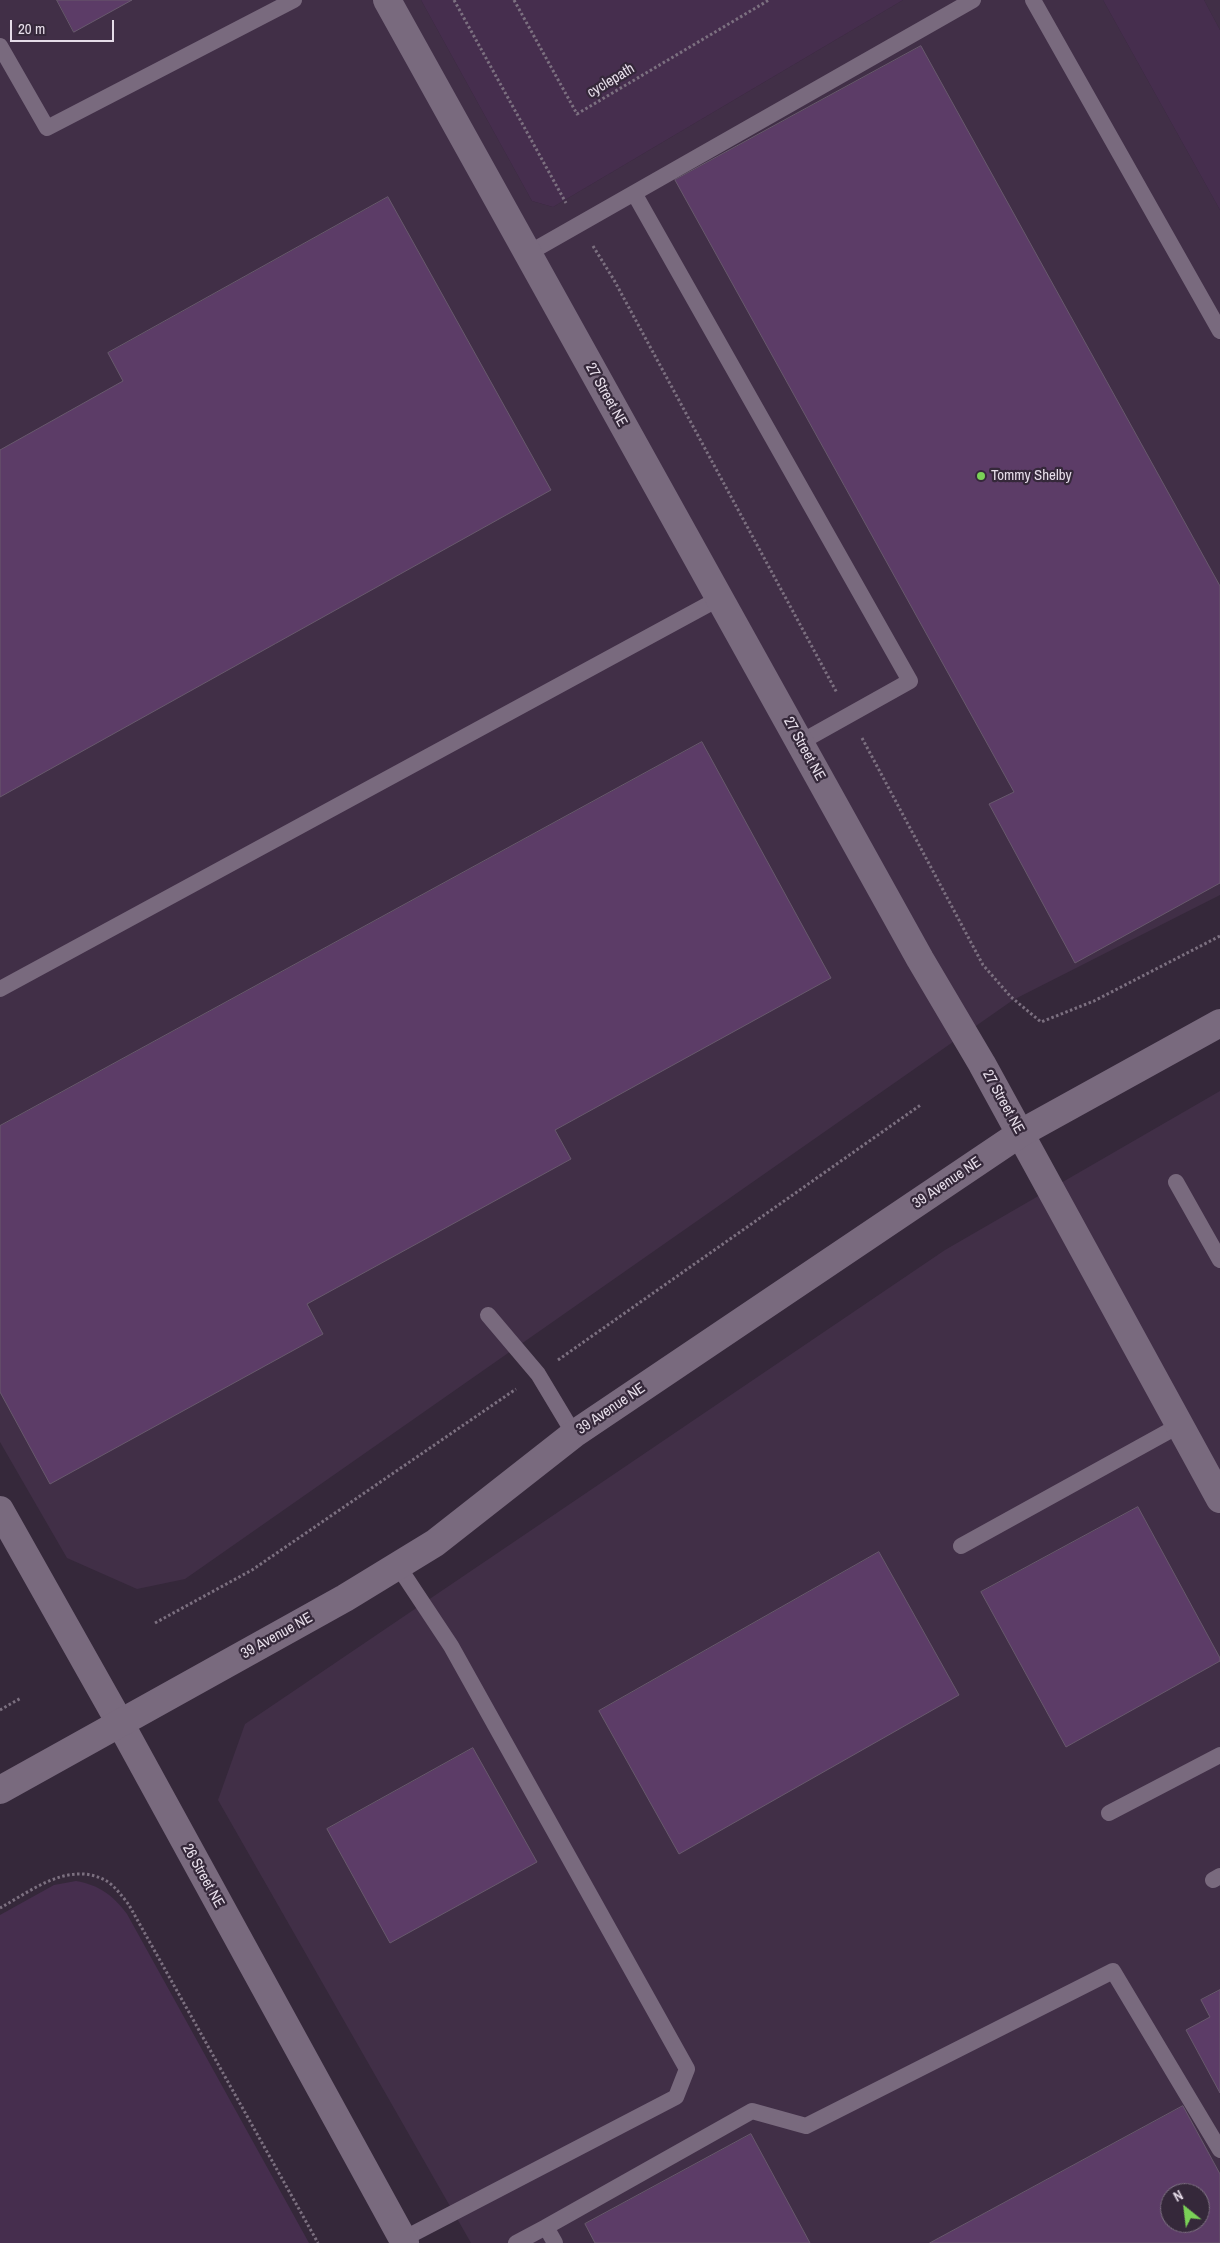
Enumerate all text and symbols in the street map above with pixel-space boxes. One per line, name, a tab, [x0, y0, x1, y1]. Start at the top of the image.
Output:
scale bar	[12, 10, 116, 42]
text: 20 m	[18, 18, 45, 39]
street label: cyclepath	[584, 60, 638, 102]
street label: 27 Street NE	[581, 360, 631, 430]
place label: Tommy Shelby	[991, 467, 1072, 485]
marker: Tommy Shelby	[975, 470, 987, 482]
street label: 27 Street NE	[779, 714, 829, 784]
street label: 27 Street NE	[978, 1067, 1028, 1137]
street label: 39 Avenue NE	[909, 1153, 985, 1213]
street label: 39 Avenue NE	[573, 1379, 649, 1439]
street label: 39 Avenue NE	[238, 1609, 316, 1663]
street label: 26 Street NE	[178, 1841, 228, 1911]
north arrow	[1160, 2183, 1210, 2233]
text: N	[1170, 2186, 1186, 2206]

